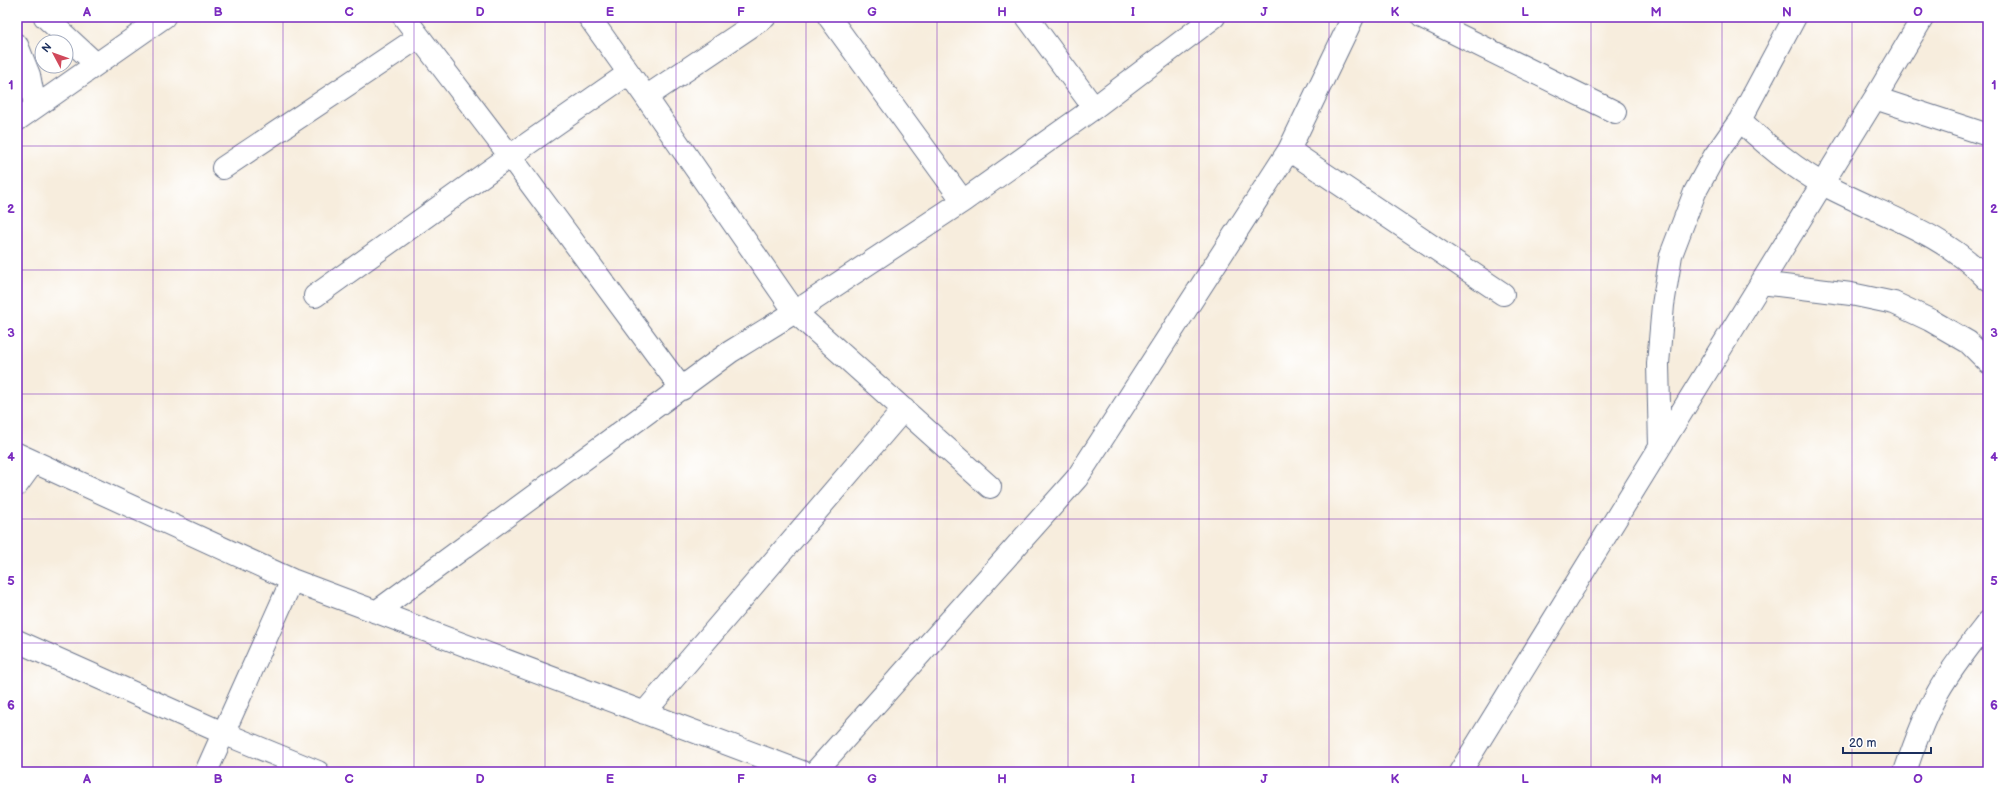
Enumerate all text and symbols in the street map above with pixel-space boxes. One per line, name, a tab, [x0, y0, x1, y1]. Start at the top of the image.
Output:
text: A	[82, 4, 91, 20]
text: B	[213, 4, 223, 20]
text: C	[344, 4, 354, 20]
text: D	[475, 4, 485, 20]
text: E	[606, 4, 615, 20]
text: F	[737, 4, 745, 20]
text: G	[867, 4, 877, 20]
text: H	[997, 4, 1007, 20]
text: I	[1131, 4, 1135, 20]
text: J	[1260, 4, 1268, 20]
text: K	[1391, 4, 1400, 20]
text: L	[1521, 4, 1529, 20]
text: M	[1650, 4, 1662, 20]
text: N	[1782, 4, 1792, 20]
text: O	[1913, 4, 1923, 20]
north arrow	[34, 34, 74, 74]
text: N	[39, 40, 54, 55]
text: 1	[8, 77, 14, 93]
text: 1	[1991, 77, 1997, 93]
text: 2	[7, 201, 15, 217]
text: 2	[1990, 201, 1998, 217]
text: 3	[7, 325, 15, 341]
text: 3	[1990, 325, 1998, 341]
text: 4	[7, 449, 15, 465]
text: 4	[1990, 449, 1998, 465]
text: 5	[7, 573, 15, 589]
text: 5	[1990, 573, 1998, 589]
text: 6	[7, 697, 15, 713]
text: 6	[1990, 697, 1998, 713]
scale bar	[1843, 729, 1931, 755]
text: 20 m	[1849, 736, 1876, 751]
text: A	[82, 771, 91, 787]
text: B	[213, 771, 223, 787]
text: C	[344, 771, 354, 787]
text: D	[475, 771, 485, 787]
text: E	[606, 771, 615, 787]
text: F	[737, 771, 745, 787]
text: G	[867, 771, 877, 787]
text: H	[997, 771, 1007, 787]
text: I	[1131, 771, 1135, 787]
text: J	[1260, 771, 1268, 787]
text: K	[1391, 771, 1400, 787]
text: L	[1521, 771, 1529, 787]
text: M	[1650, 771, 1662, 787]
text: N	[1782, 771, 1792, 787]
text: O	[1913, 771, 1923, 787]

